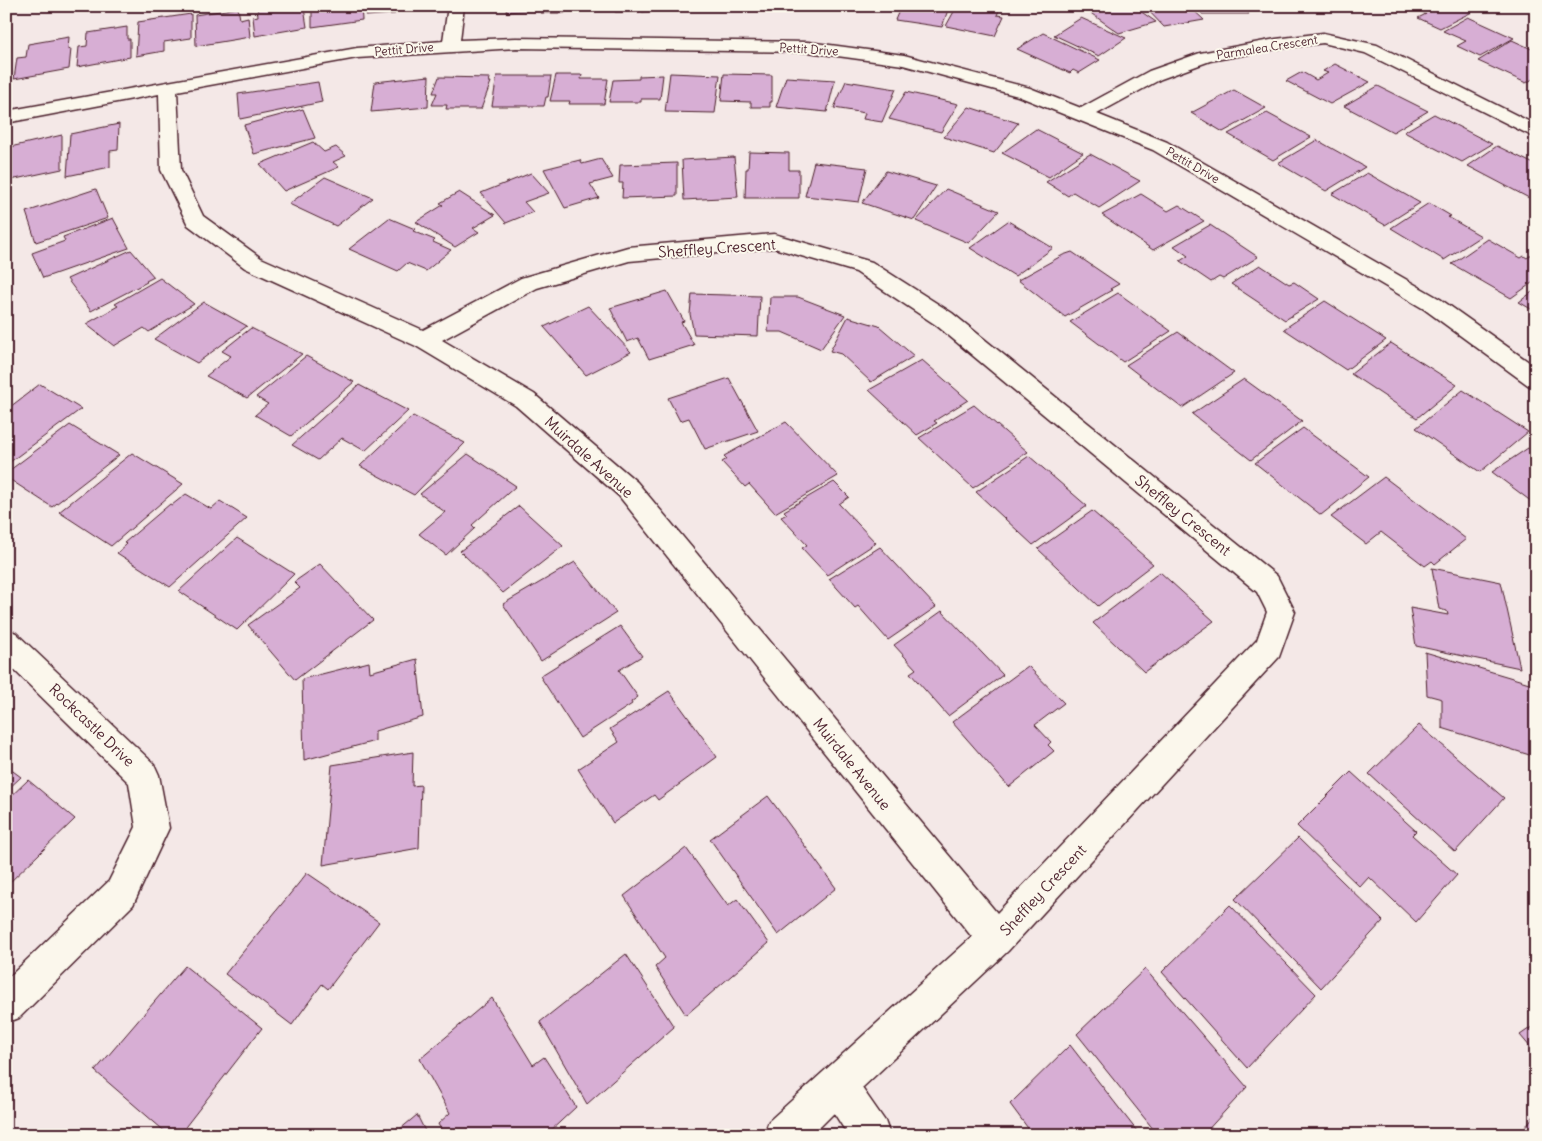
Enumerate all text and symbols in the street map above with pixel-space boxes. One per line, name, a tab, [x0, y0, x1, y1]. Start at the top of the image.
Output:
street label: Parmalea Crescent	[1215, 32, 1319, 62]
street label: Pettit Drive	[374, 39, 434, 59]
street label: Pettit Drive	[779, 39, 839, 59]
street label: Pettit Drive	[1164, 144, 1222, 186]
street label: Sheffley Crescent	[658, 234, 776, 262]
street label: Muirdale Avenue	[541, 412, 637, 502]
street label: Sheffley Crescent	[1131, 471, 1235, 559]
street label: Rockcastle Drive	[45, 679, 139, 771]
street label: Muirdale Avenue	[809, 714, 895, 814]
street label: Sheffley Crescent	[996, 840, 1090, 940]

